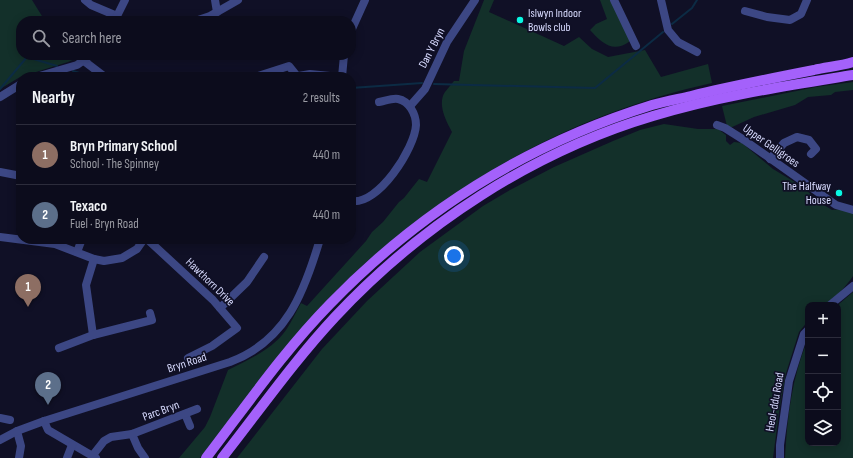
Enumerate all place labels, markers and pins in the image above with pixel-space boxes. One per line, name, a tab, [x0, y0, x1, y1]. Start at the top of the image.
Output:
place label: Islwyn Indoor Bowls club	[528, 6, 582, 35]
marker: Islwyn Indoor Bowls club	[515, 15, 525, 25]
place label: The Halfway House	[782, 179, 831, 208]
marker: The Halfway House	[834, 188, 844, 198]
pin: 1	[15, 274, 41, 307]
pin: 2	[35, 372, 61, 405]

